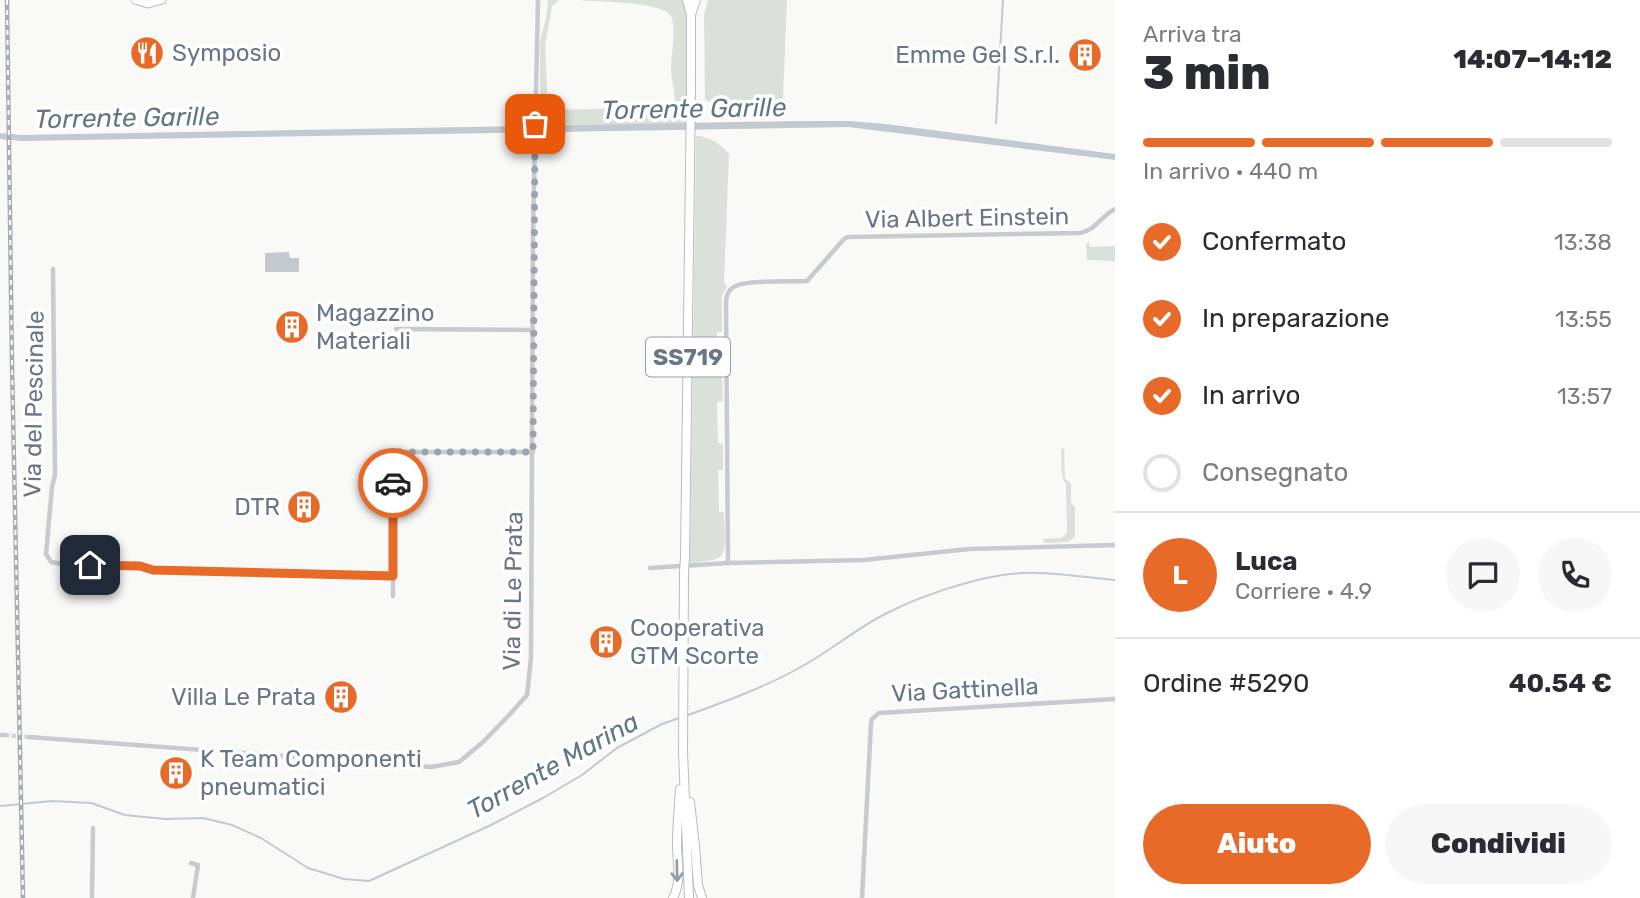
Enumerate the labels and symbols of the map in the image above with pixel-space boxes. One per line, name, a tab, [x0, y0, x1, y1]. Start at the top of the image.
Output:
restaurant icon: Symposio	[128, 34, 166, 72]
building icon: Emme Gel S.r.l.	[1066, 36, 1104, 74]
place label: Symposio	[172, 39, 281, 67]
place label: Emme Gel S.r.l.	[895, 41, 1060, 69]
water label: Torrente Garille	[601, 92, 787, 126]
pin	[505, 94, 565, 154]
water label: Torrente Garille	[34, 101, 220, 135]
street label: Via Albert Einstein	[865, 202, 1069, 234]
place label: Magazzino Materiali	[316, 299, 434, 355]
building icon: Magazzino Materiali	[273, 308, 311, 346]
street label: Via del Pescinale	[18, 310, 50, 498]
road number: SS719	[646, 338, 730, 376]
courier	[358, 448, 428, 518]
building icon: DTR	[285, 488, 323, 526]
place label: DTR	[234, 493, 280, 521]
street label: Via di Le Prata	[498, 511, 528, 671]
pin	[60, 535, 120, 595]
place label: Cooperativa GTM Scorte	[630, 614, 765, 670]
building icon: Cooperativa GTM Scorte	[587, 623, 625, 661]
street label: Via Gattinella	[891, 672, 1039, 708]
building icon: Villa Le Prata	[322, 678, 360, 716]
place label: Villa Le Prata	[171, 683, 316, 711]
water label: Torrente Marina	[462, 706, 644, 826]
place label: K Team Componenti pneumatici	[200, 745, 422, 801]
building icon: K Team Componenti pneumatici	[157, 754, 195, 792]
one-way arrow	[671, 860, 684, 883]

